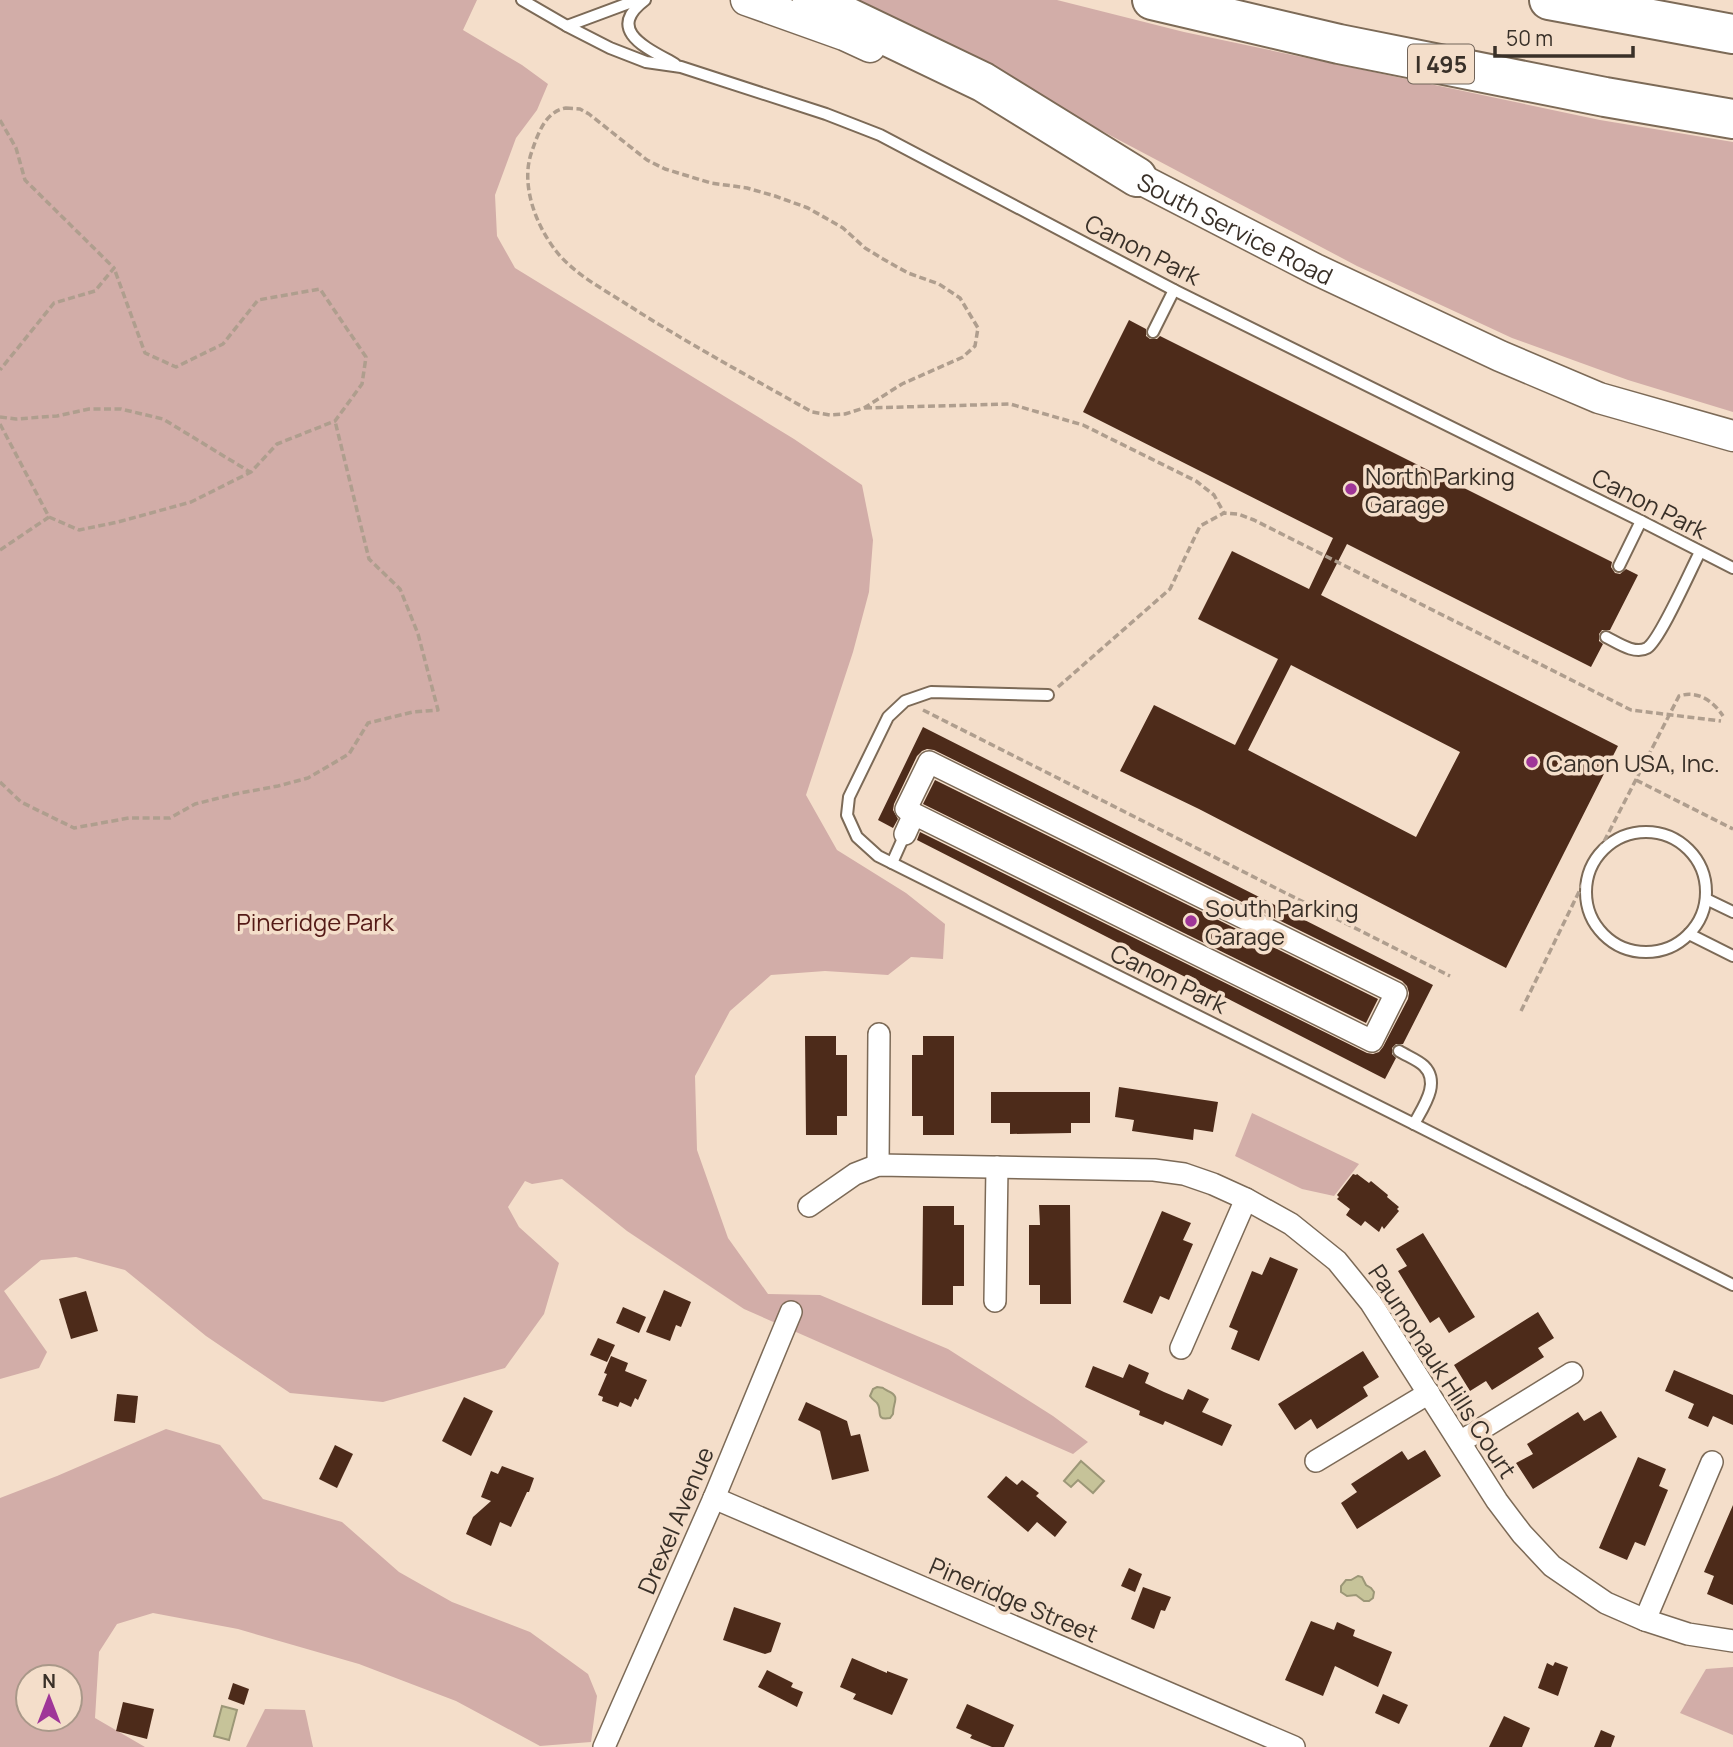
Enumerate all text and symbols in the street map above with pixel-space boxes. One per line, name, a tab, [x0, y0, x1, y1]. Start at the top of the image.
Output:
scale bar	[1495, 14, 1633, 58]
text: 50 m	[1506, 24, 1553, 52]
road number: I 495	[1408, 44, 1474, 83]
street label: South Service Road	[1132, 164, 1339, 292]
street label: Canon Park	[1079, 206, 1207, 293]
place label: North Parking Garage	[1365, 459, 1515, 520]
street label: Canon Park	[1586, 460, 1714, 547]
marker: North Parking Garage	[1343, 481, 1359, 497]
place label: Canon USA, Inc.	[1546, 746, 1720, 779]
marker: Canon USA, Inc.	[1524, 754, 1540, 770]
place label: South Parking Garage	[1205, 891, 1359, 952]
park label: Pineridge Park	[236, 905, 395, 938]
marker: South Parking Garage	[1183, 913, 1199, 929]
street label: Canon Park	[1105, 936, 1234, 1021]
street label: Paumonauk Hills Court	[1361, 1258, 1525, 1484]
street label: Drexel Avenue	[629, 1441, 721, 1599]
street label: Pineridge Street	[925, 1549, 1103, 1649]
north arrow	[14, 1663, 84, 1733]
text: N	[42, 1668, 56, 1694]

